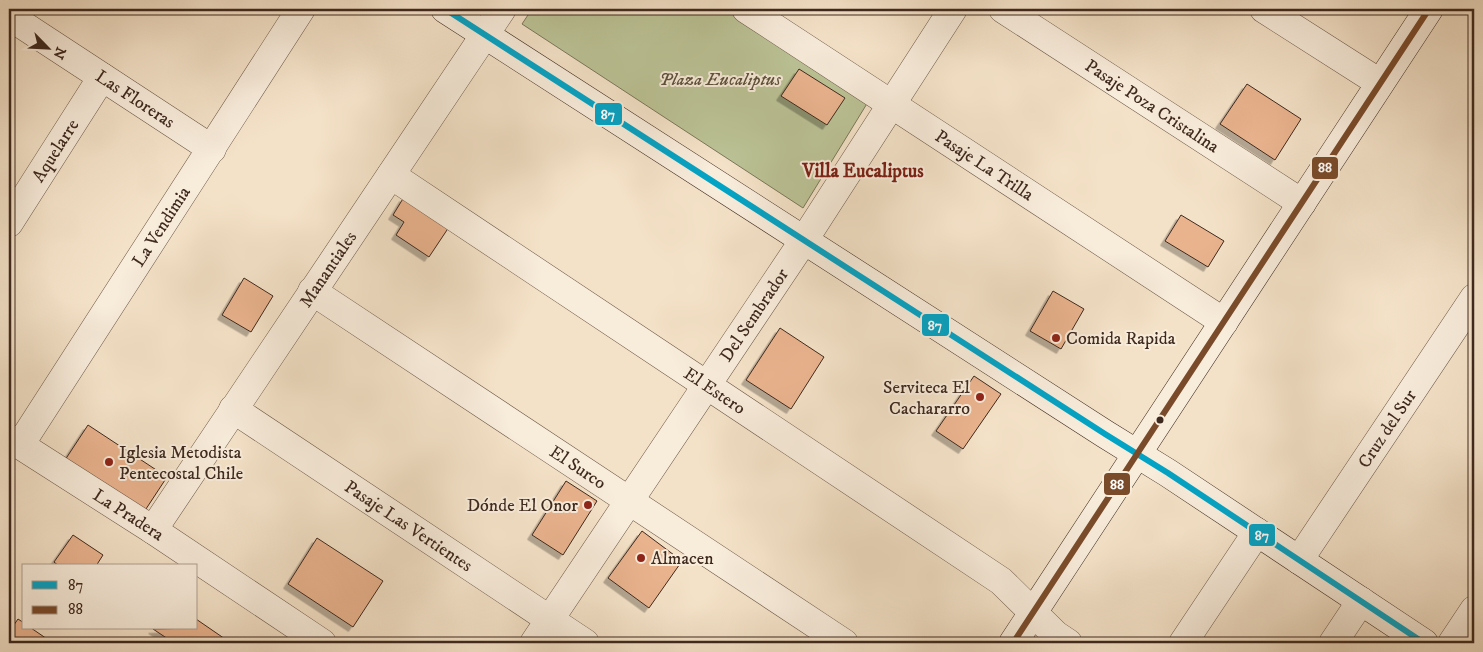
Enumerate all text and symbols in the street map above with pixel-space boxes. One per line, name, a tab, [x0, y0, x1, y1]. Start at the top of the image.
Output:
north arrow	[22, 22, 72, 72]
text: N	[48, 44, 70, 62]
street label: Pasaje Poza Cristalina	[1081, 55, 1223, 158]
street label: Las Floreras	[91, 66, 178, 133]
park label: Plaza Eucaliptus	[659, 69, 781, 91]
line badge: 87	[594, 102, 623, 126]
text: 87	[601, 106, 615, 124]
street label: Aquelarre	[28, 115, 84, 187]
street label: Pasaje La Trilla	[930, 126, 1038, 206]
line badge: 88	[1311, 156, 1339, 180]
text: 88	[1318, 159, 1332, 177]
district label: Villa Eucaliptus	[802, 160, 924, 183]
street label: La Vendimia	[128, 182, 196, 271]
street label: Manantiales	[295, 227, 362, 312]
street label: Del Sembrador	[716, 264, 794, 366]
line badge: 87	[921, 313, 950, 337]
text: 87	[928, 317, 942, 335]
place label: Comida Rapida	[1066, 328, 1176, 350]
marker: Comida Rapida	[1050, 332, 1062, 344]
street label: El Estero	[679, 363, 749, 420]
place label: Serviteca El Cachararro	[883, 377, 971, 420]
street label: Cruz del Sur	[1354, 386, 1422, 473]
marker: Serviteca El Cachararro	[974, 391, 986, 403]
unlabelled marker	[1155, 415, 1165, 425]
street label: El Surco	[545, 441, 610, 495]
place label: Iglesia Metodista Pentecostal Chile	[119, 442, 243, 485]
marker: Iglesia Metodista Pentecostal Chile	[103, 456, 115, 468]
line badge: 88	[1103, 472, 1131, 496]
street label: Pasaje Las Vertientes	[340, 476, 476, 577]
text: 88	[1110, 476, 1124, 494]
street label: La Pradera	[88, 484, 168, 546]
place label: Dónde El Onor	[467, 495, 578, 517]
marker: Dónde El Onor	[582, 499, 594, 511]
line badge: 87	[1248, 523, 1276, 547]
text: 87	[1255, 527, 1269, 545]
place label: Almacen	[651, 548, 714, 570]
marker: Almacen	[635, 552, 647, 564]
legend	[22, 564, 198, 630]
text: 87	[68, 576, 84, 595]
text: 88	[68, 600, 83, 619]

